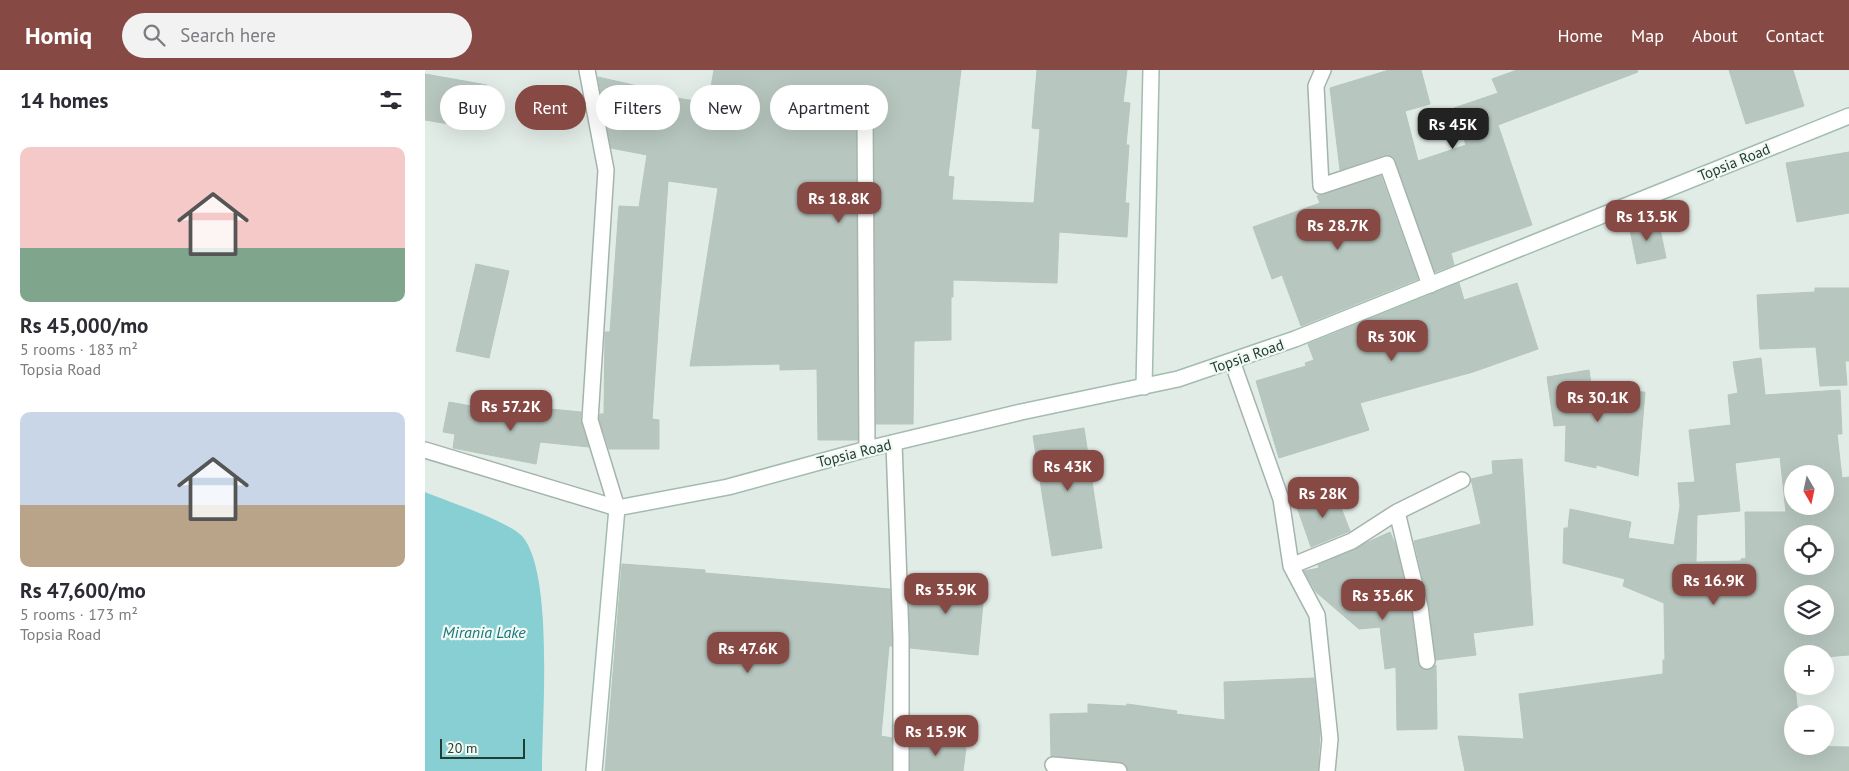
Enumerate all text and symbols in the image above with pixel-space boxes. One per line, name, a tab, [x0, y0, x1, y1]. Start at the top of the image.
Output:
search box	[122, 13, 472, 58]
text: Homiq	[25, 20, 92, 51]
icon: search	[140, 21, 168, 49]
text: Search here	[180, 23, 276, 47]
text: Home	[1557, 24, 1603, 47]
text: Map	[1631, 24, 1664, 47]
text: About	[1692, 24, 1738, 47]
text: Contact	[1766, 24, 1824, 47]
chip: Buy	[440, 85, 505, 130]
chip: Rent	[515, 85, 586, 130]
chip: Filters	[596, 85, 680, 130]
chip: New	[690, 85, 760, 130]
chip: Apartment	[770, 85, 888, 130]
icon: filters	[377, 86, 405, 114]
text: 14 homes	[20, 87, 108, 114]
pin: Rs 45K	[1412, 108, 1494, 150]
text: Rs 45K	[1429, 114, 1477, 134]
street label: Topsia Road	[1695, 139, 1773, 185]
icon: home	[168, 179, 258, 269]
pin: Rs 18.8K	[787, 182, 891, 224]
text: Rs 18.8K	[808, 188, 870, 208]
pin: Rs 13.5K	[1595, 200, 1699, 242]
text: Rs 13.5K	[1616, 206, 1678, 226]
pin: Rs 28.7K	[1286, 208, 1390, 251]
text: Rs 28.7K	[1307, 215, 1369, 235]
text: Rs 45,000/mo	[20, 312, 148, 339]
pin: Rs 30K	[1351, 320, 1433, 362]
text: Rs 30K	[1368, 326, 1416, 346]
street label: Topsia Road	[1208, 335, 1286, 377]
text: 5 rooms · 183 m²	[20, 339, 138, 359]
text: Topsia Road	[20, 359, 101, 379]
pin: Rs 30.1K	[1546, 380, 1650, 423]
text: Rs 30.1K	[1567, 387, 1629, 407]
pin: Rs 57.2K	[459, 390, 563, 432]
text: Rs 57.2K	[481, 396, 541, 416]
street label: Topsia Road	[815, 435, 893, 471]
icon: home	[168, 444, 258, 534]
pin: Rs 43K	[1027, 450, 1109, 492]
text: Rs 43K	[1044, 456, 1092, 476]
north arrow	[1784, 465, 1834, 515]
map controls	[1784, 465, 1834, 755]
pin: Rs 28K	[1282, 476, 1364, 519]
text: Rs 28K	[1299, 483, 1347, 503]
button: locate	[1784, 525, 1834, 575]
pin: Rs 16.9K	[1662, 564, 1766, 606]
text: Rs 16.9K	[1683, 570, 1745, 590]
pin: Rs 35.9K	[894, 572, 998, 615]
text: Rs 47,600/mo	[20, 577, 146, 604]
pin: Rs 35.6K	[1331, 578, 1435, 621]
text: Rs 35.9K	[915, 579, 977, 599]
text: Rs 35.6K	[1352, 585, 1414, 605]
button: layers	[1784, 585, 1834, 635]
text: 5 rooms · 173 m²	[20, 604, 138, 624]
water label: Mirania Lake	[442, 622, 526, 642]
text: Topsia Road	[20, 624, 101, 644]
pin: Rs 47.6K	[696, 632, 800, 674]
text: Rs 47.6K	[718, 638, 778, 658]
button: +	[1784, 645, 1834, 695]
button: −	[1784, 705, 1834, 755]
pin: Rs 15.9K	[884, 714, 988, 757]
text: Rs 15.9K	[905, 721, 967, 741]
scale bar	[440, 736, 525, 759]
text: 20 m	[447, 739, 477, 757]

